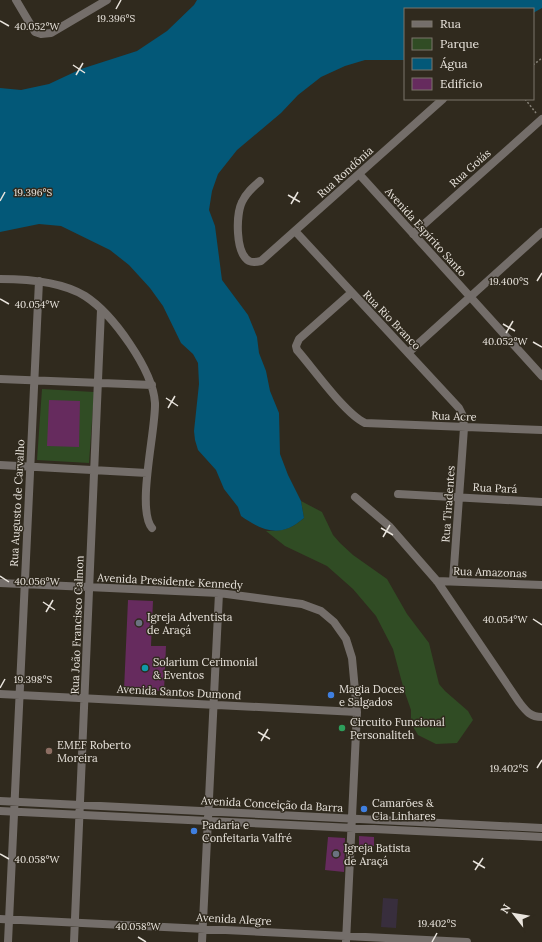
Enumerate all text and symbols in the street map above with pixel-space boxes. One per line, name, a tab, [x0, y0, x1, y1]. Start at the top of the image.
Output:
legend	[404, 8, 534, 100]
text: 19.396°S	[97, 12, 136, 25]
text: Rua	[440, 16, 461, 31]
text: 40.052°W	[15, 20, 60, 33]
text: Parque	[440, 36, 480, 51]
text: Água	[439, 56, 468, 71]
text: Edifício	[440, 76, 483, 91]
street label: Rua Rondônia	[314, 143, 376, 201]
street label: Rua Goiás	[446, 146, 494, 190]
street label: Avenida Espírito Santo	[382, 184, 470, 280]
text: 19.396°S	[14, 186, 53, 199]
text: 19.400°S	[489, 275, 529, 288]
street label: Rua Rio Branco	[360, 287, 424, 353]
text: 40.054°W	[15, 298, 60, 311]
text: 40.052°W	[483, 335, 528, 348]
street label: Rua Acre	[431, 408, 477, 424]
street label: Rua Augusto de Carvalho	[7, 439, 27, 567]
street label: Rua Tiradentes	[438, 465, 458, 543]
street label: Rua Pará	[472, 480, 518, 496]
street label: Rua João Francisco Calmon	[68, 555, 86, 695]
street label: Rua Amazonas	[453, 564, 527, 580]
street label: Avenida Presidente Kennedy	[96, 570, 243, 592]
text: 40.056°W	[14, 575, 61, 588]
place label: Igreja Adventista de Araçá	[147, 610, 233, 637]
text: 40.054°W	[483, 613, 528, 626]
marker: Igreja Adventista de Araçá	[134, 618, 144, 628]
place label: Solarium Cerimonial & Eventos	[153, 655, 258, 682]
marker: Solarium Cerimonial & Eventos	[140, 663, 150, 673]
text: 19.398°S	[14, 673, 53, 686]
street label: Avenida Santos Dumond	[115, 682, 242, 702]
place label: Magia Doces e Salgados	[339, 682, 404, 709]
marker: Magia Doces e Salgados	[326, 690, 336, 700]
place label: Circuito Funcional Personaliteh	[350, 715, 445, 742]
marker: Circuito Funcional Personaliteh	[337, 723, 347, 733]
place label: EMEF Roberto Moreira	[57, 738, 131, 765]
marker: EMEF Roberto Moreira	[44, 746, 54, 756]
text: 19.402°S	[490, 762, 529, 775]
street label: Avenida Conceição da Barra	[200, 793, 344, 815]
place label: Camarões & Cia Linhares	[372, 796, 435, 823]
marker: Camarões & Cia Linhares	[359, 804, 369, 814]
place label: Padaria e Confeitaria Valfré	[202, 818, 292, 845]
marker: Padaria e Confeitaria Valfré	[189, 826, 199, 836]
place label: Igreja Batista de Araçá	[344, 841, 411, 868]
marker: Igreja Batista de Araçá	[331, 849, 341, 859]
text: 40.058°W	[14, 853, 61, 866]
north arrow	[494, 894, 534, 934]
text: N	[497, 901, 514, 916]
street label: Avenida Alegre	[195, 910, 272, 928]
text: 19.402°S	[418, 917, 457, 930]
text: 40.058°W	[115, 920, 162, 933]

